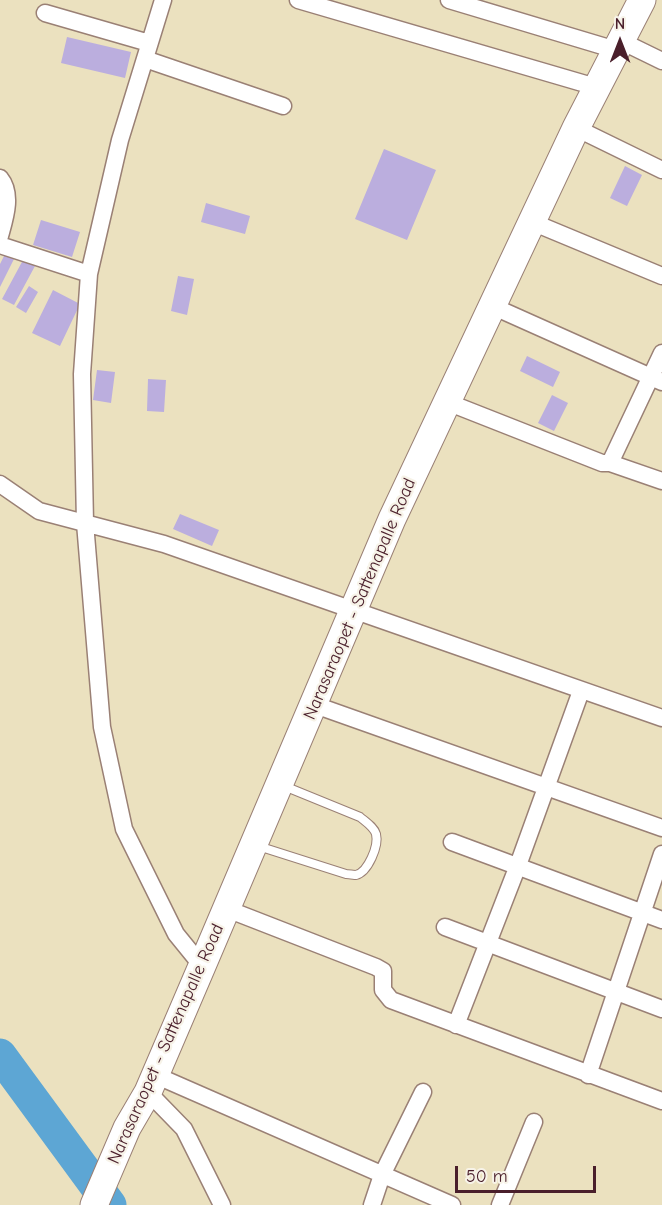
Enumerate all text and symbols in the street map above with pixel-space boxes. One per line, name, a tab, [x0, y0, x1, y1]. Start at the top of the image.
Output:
north arrow	[590, 12, 650, 72]
text: N	[615, 15, 625, 33]
street label: Narasaraopet - Sattenapalle Road	[299, 475, 421, 723]
street label: Narasaraopet - Sattenapalle Road	[103, 921, 229, 1167]
scale bar	[458, 1154, 599, 1192]
text: 50 m	[466, 1166, 508, 1187]

